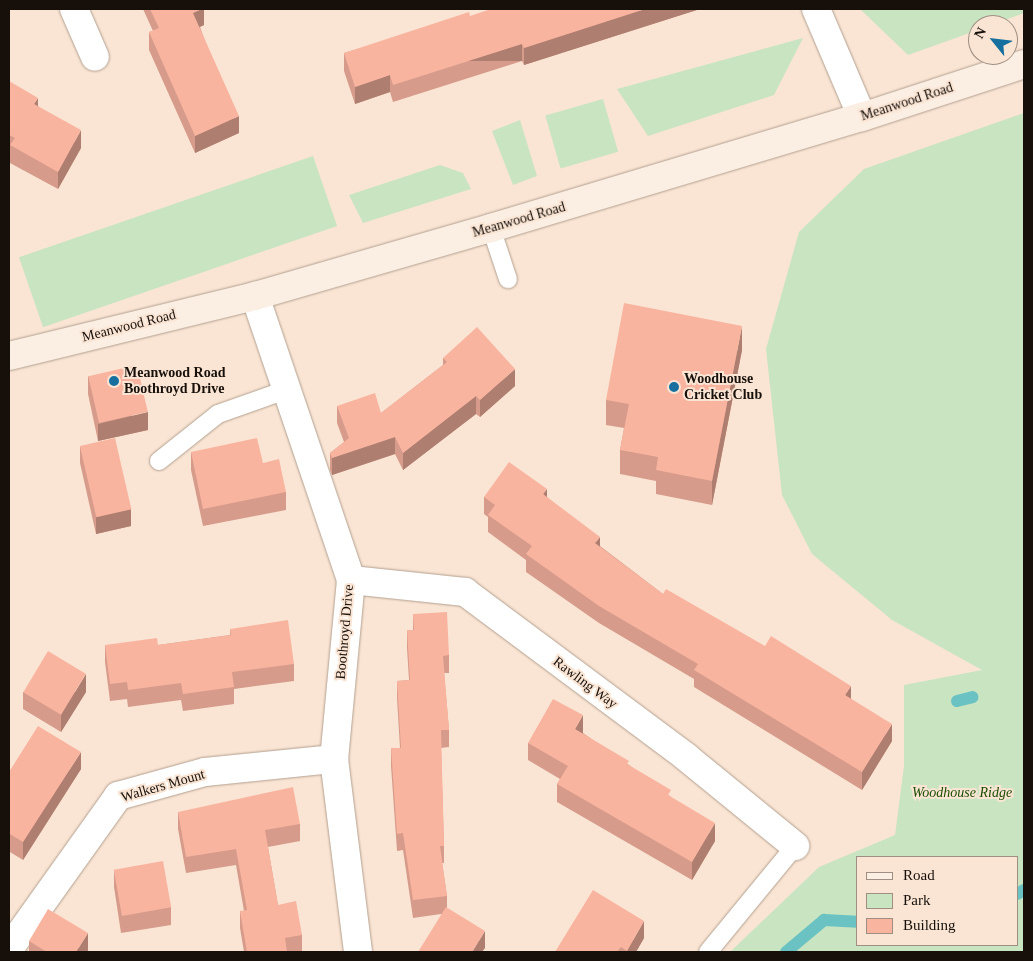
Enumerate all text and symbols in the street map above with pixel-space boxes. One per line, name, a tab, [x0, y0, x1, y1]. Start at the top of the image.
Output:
north arrow	[968, 15, 1018, 65]
text: N	[971, 25, 989, 41]
street label: Meanwood Road	[859, 79, 955, 125]
street label: Meanwood Road	[471, 199, 567, 241]
street label: Meanwood Road	[80, 306, 178, 346]
place label: Meanwood Road Boothroyd Drive	[124, 365, 226, 398]
place label: Woodhouse Cricket Club	[684, 371, 762, 404]
marker: Meanwood Road Boothroyd Drive	[108, 375, 120, 387]
marker: Woodhouse Cricket Club	[668, 381, 680, 393]
street label: Boothroyd Drive	[332, 584, 358, 680]
street label: Rawling Way	[549, 653, 621, 713]
street label: Walkers Mount	[119, 766, 207, 806]
park label: Woodhouse Ridge	[912, 785, 1012, 801]
legend	[856, 856, 1018, 946]
text: Road	[903, 867, 935, 883]
text: Park	[903, 892, 931, 908]
text: Building	[903, 917, 956, 933]

